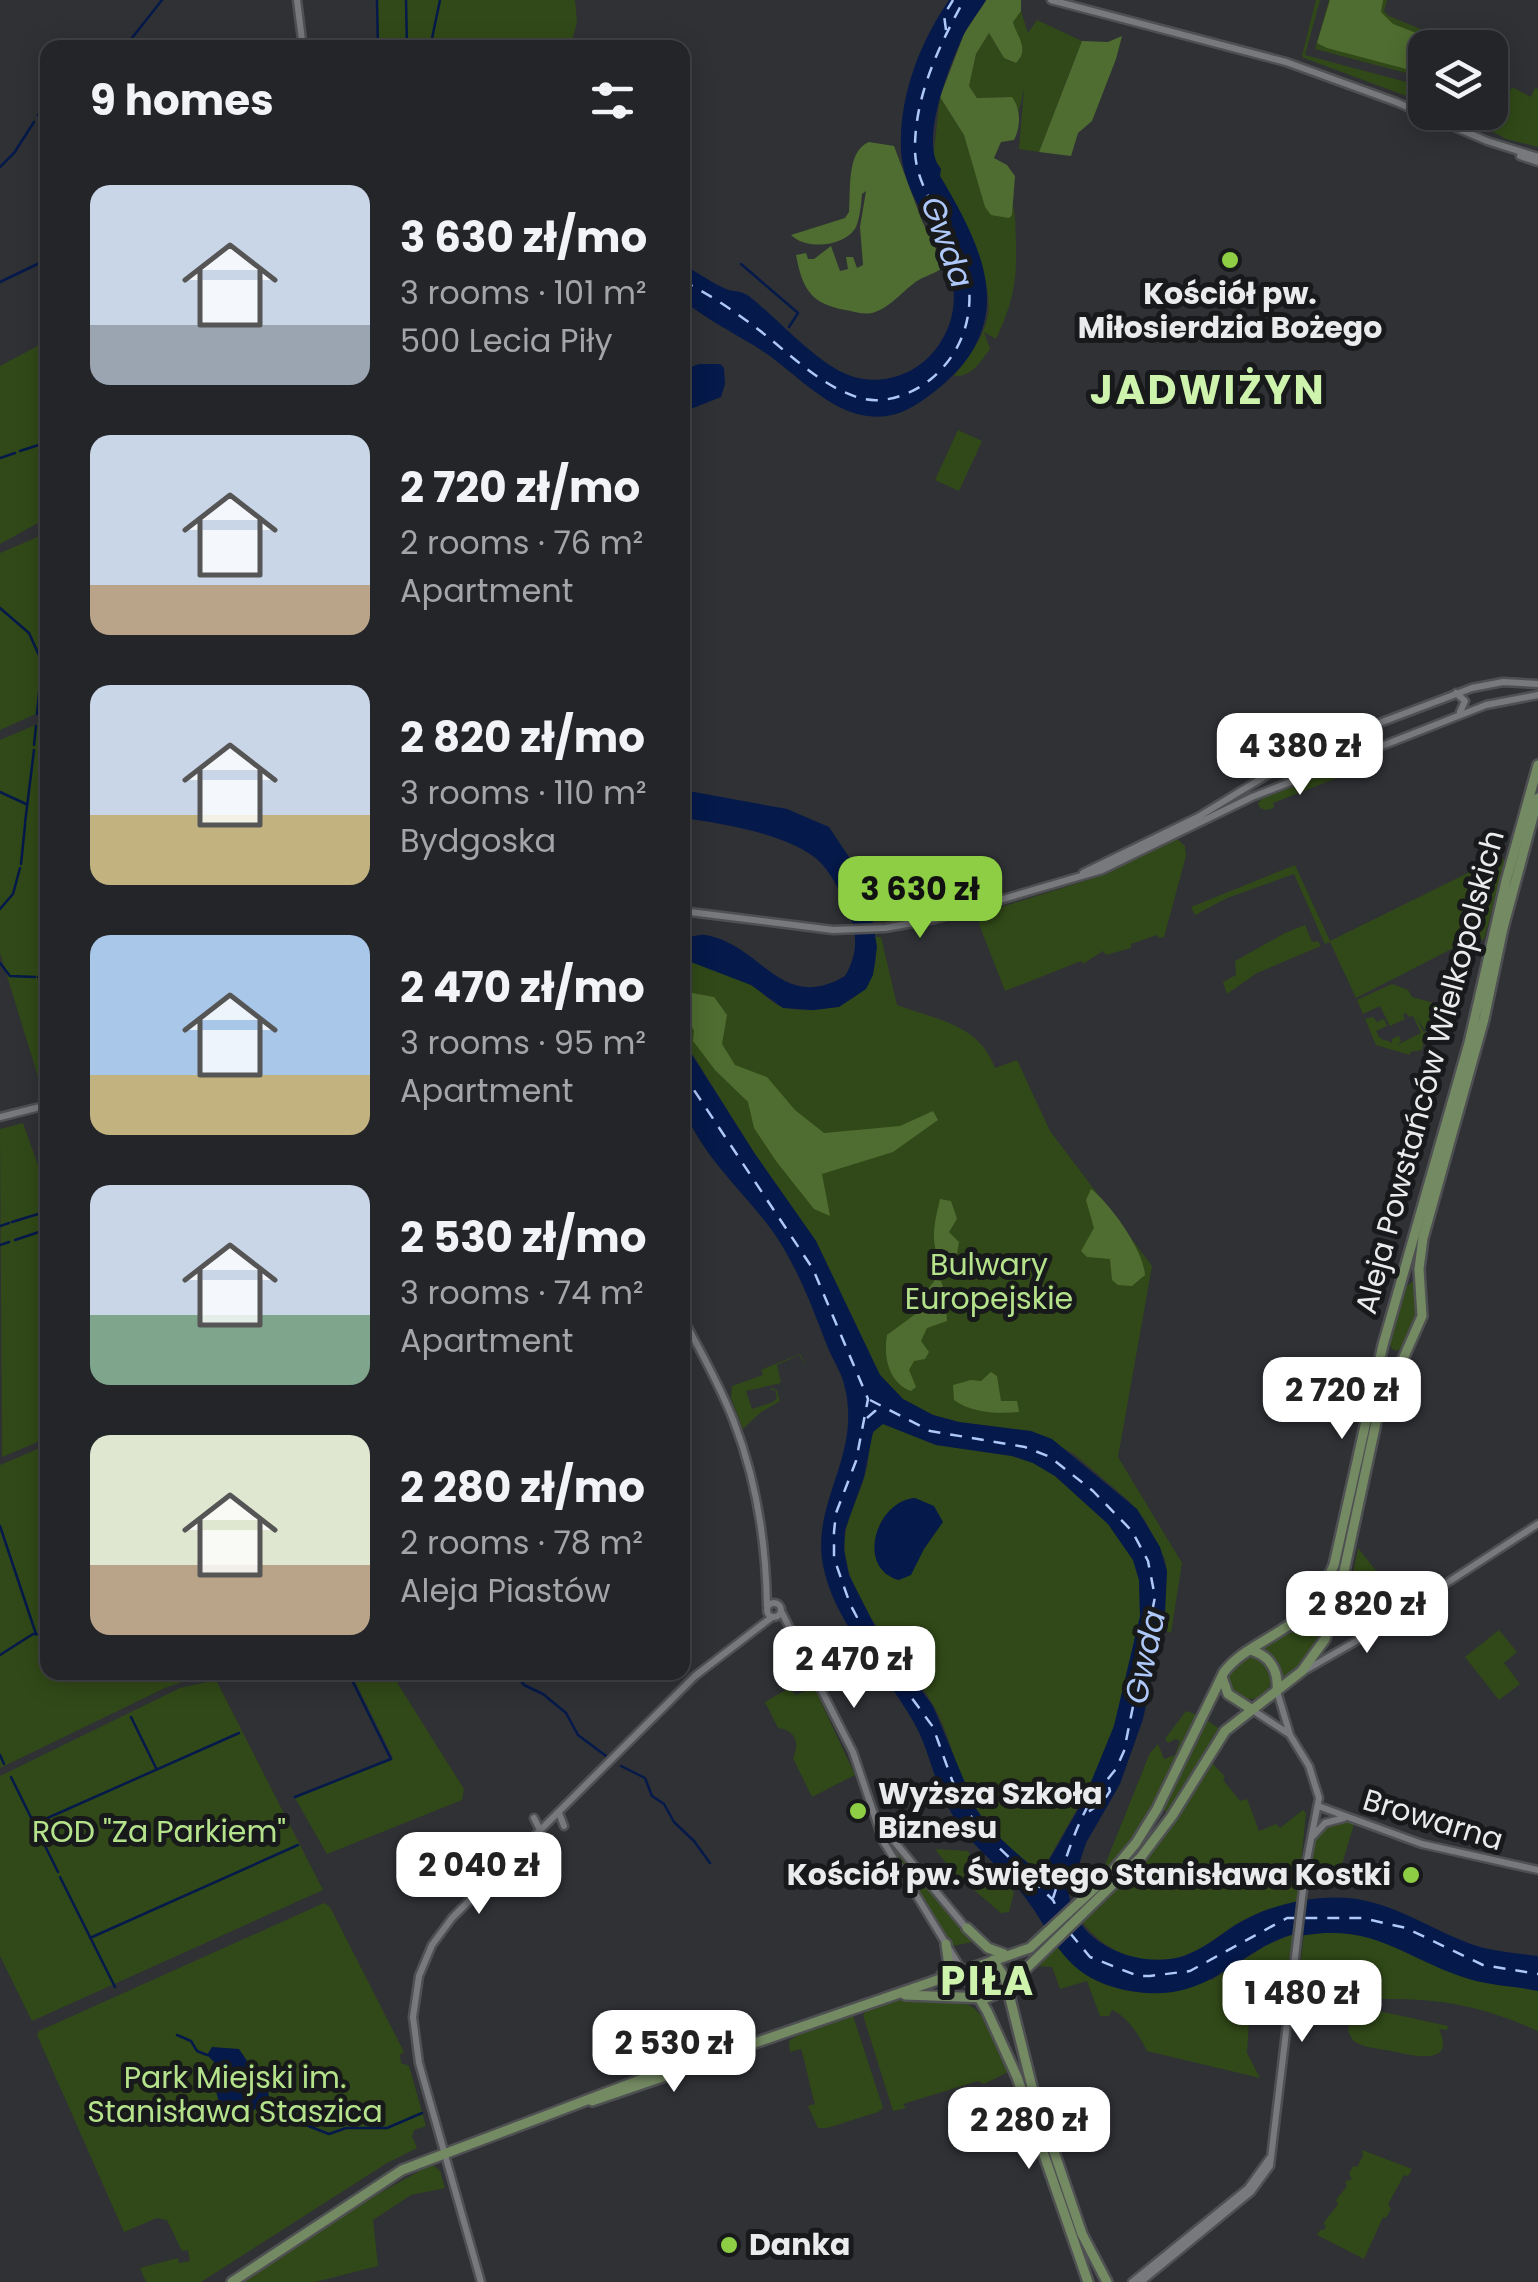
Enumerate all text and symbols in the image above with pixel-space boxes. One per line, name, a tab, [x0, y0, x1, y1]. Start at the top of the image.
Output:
map controls	[1408, 30, 1508, 130]
button: layers	[1408, 30, 1508, 130]
text: 9 homes	[90, 71, 274, 130]
icon: filters	[585, 73, 640, 128]
water label: Gwda	[910, 190, 985, 294]
text: 3 630 zł/mo	[400, 208, 647, 267]
icon: home	[170, 225, 290, 345]
marker: Kościół pw. Miłosierdzia Bożego	[1219, 249, 1241, 271]
text: 3 rooms · 101 m²	[400, 270, 646, 315]
place label: Kościół pw. Miłosierdzia Bożego	[1078, 272, 1382, 349]
text: 500 Lecia Piły	[400, 318, 612, 363]
district label: JADWIŻYN	[1090, 362, 1326, 418]
text: 2 720 zł/mo	[400, 458, 640, 517]
icon: home	[170, 475, 290, 595]
text: 2 rooms · 76 m²	[400, 520, 643, 565]
text: Apartment	[400, 568, 573, 613]
text: 2 820 zł/mo	[400, 708, 645, 767]
pin: 4 380 zł	[1197, 713, 1403, 798]
text: 4 380 zł	[1239, 723, 1361, 768]
icon: home	[170, 725, 290, 845]
text: 3 rooms · 110 m²	[400, 770, 646, 815]
text: Bydgoska	[400, 818, 556, 863]
street label: Aleja Powstańców Wielkopolskich	[1344, 825, 1515, 1319]
pin: 3 630 zł	[817, 856, 1023, 941]
text: 3 630 zł	[860, 866, 980, 911]
text: 2 470 zł/mo	[400, 958, 645, 1017]
icon: home	[170, 975, 290, 1095]
text: 3 rooms · 95 m²	[400, 1020, 646, 1065]
text: Apartment	[400, 1068, 573, 1113]
text: 2 530 zł/mo	[400, 1208, 646, 1267]
icon: home	[170, 1225, 290, 1345]
park label: Bulwary Europejskie	[905, 1243, 1073, 1320]
text: 3 rooms · 74 m²	[400, 1270, 644, 1315]
text: Apartment	[400, 1318, 573, 1363]
pin: 2 720 zł	[1239, 1357, 1445, 1442]
text: 2 720 zł	[1285, 1367, 1399, 1412]
text: 2 280 zł/mo	[400, 1458, 645, 1517]
icon: home	[170, 1475, 290, 1595]
text: 2 rooms · 78 m²	[400, 1520, 643, 1565]
text: Aleja Piastów	[400, 1568, 611, 1613]
pin: 2 820 zł	[1264, 1571, 1470, 1656]
text: 2 820 zł	[1308, 1581, 1426, 1626]
water label: Gwda	[1113, 1606, 1176, 1708]
pin: 2 470 zł	[751, 1626, 957, 1711]
text: 2 470 zł	[795, 1636, 913, 1681]
place label: Wyższa Szkoła Biznesu	[878, 1772, 1103, 1849]
street label: Browarna	[1358, 1778, 1508, 1861]
marker: Wyższa Szkoła Biznesu	[847, 1800, 869, 1822]
park label: ROD "Za Parkiem"	[32, 1810, 286, 1853]
pin: 2 040 zł	[376, 1832, 582, 1917]
text: 2 040 zł	[418, 1842, 540, 1887]
place label: Kościół pw. Świętego Stanisława Kostki	[787, 1853, 1391, 1896]
marker: Kościół pw. Świętego Stanisława Kostki	[1400, 1864, 1422, 1886]
district label: PIŁA	[940, 1953, 1036, 2009]
pin: 1 480 zł	[1199, 1960, 1405, 2045]
text: 1 480 zł	[1244, 1970, 1360, 2015]
pin: 2 530 zł	[571, 2010, 777, 2095]
text: 2 530 zł	[614, 2020, 734, 2065]
park label: Park Miejski im. Stanisława Staszica	[87, 2056, 383, 2133]
pin: 2 280 zł	[926, 2087, 1132, 2172]
text: 2 280 zł	[970, 2097, 1088, 2142]
place label: Danka	[749, 2223, 850, 2266]
marker: Danka	[718, 2234, 740, 2256]

